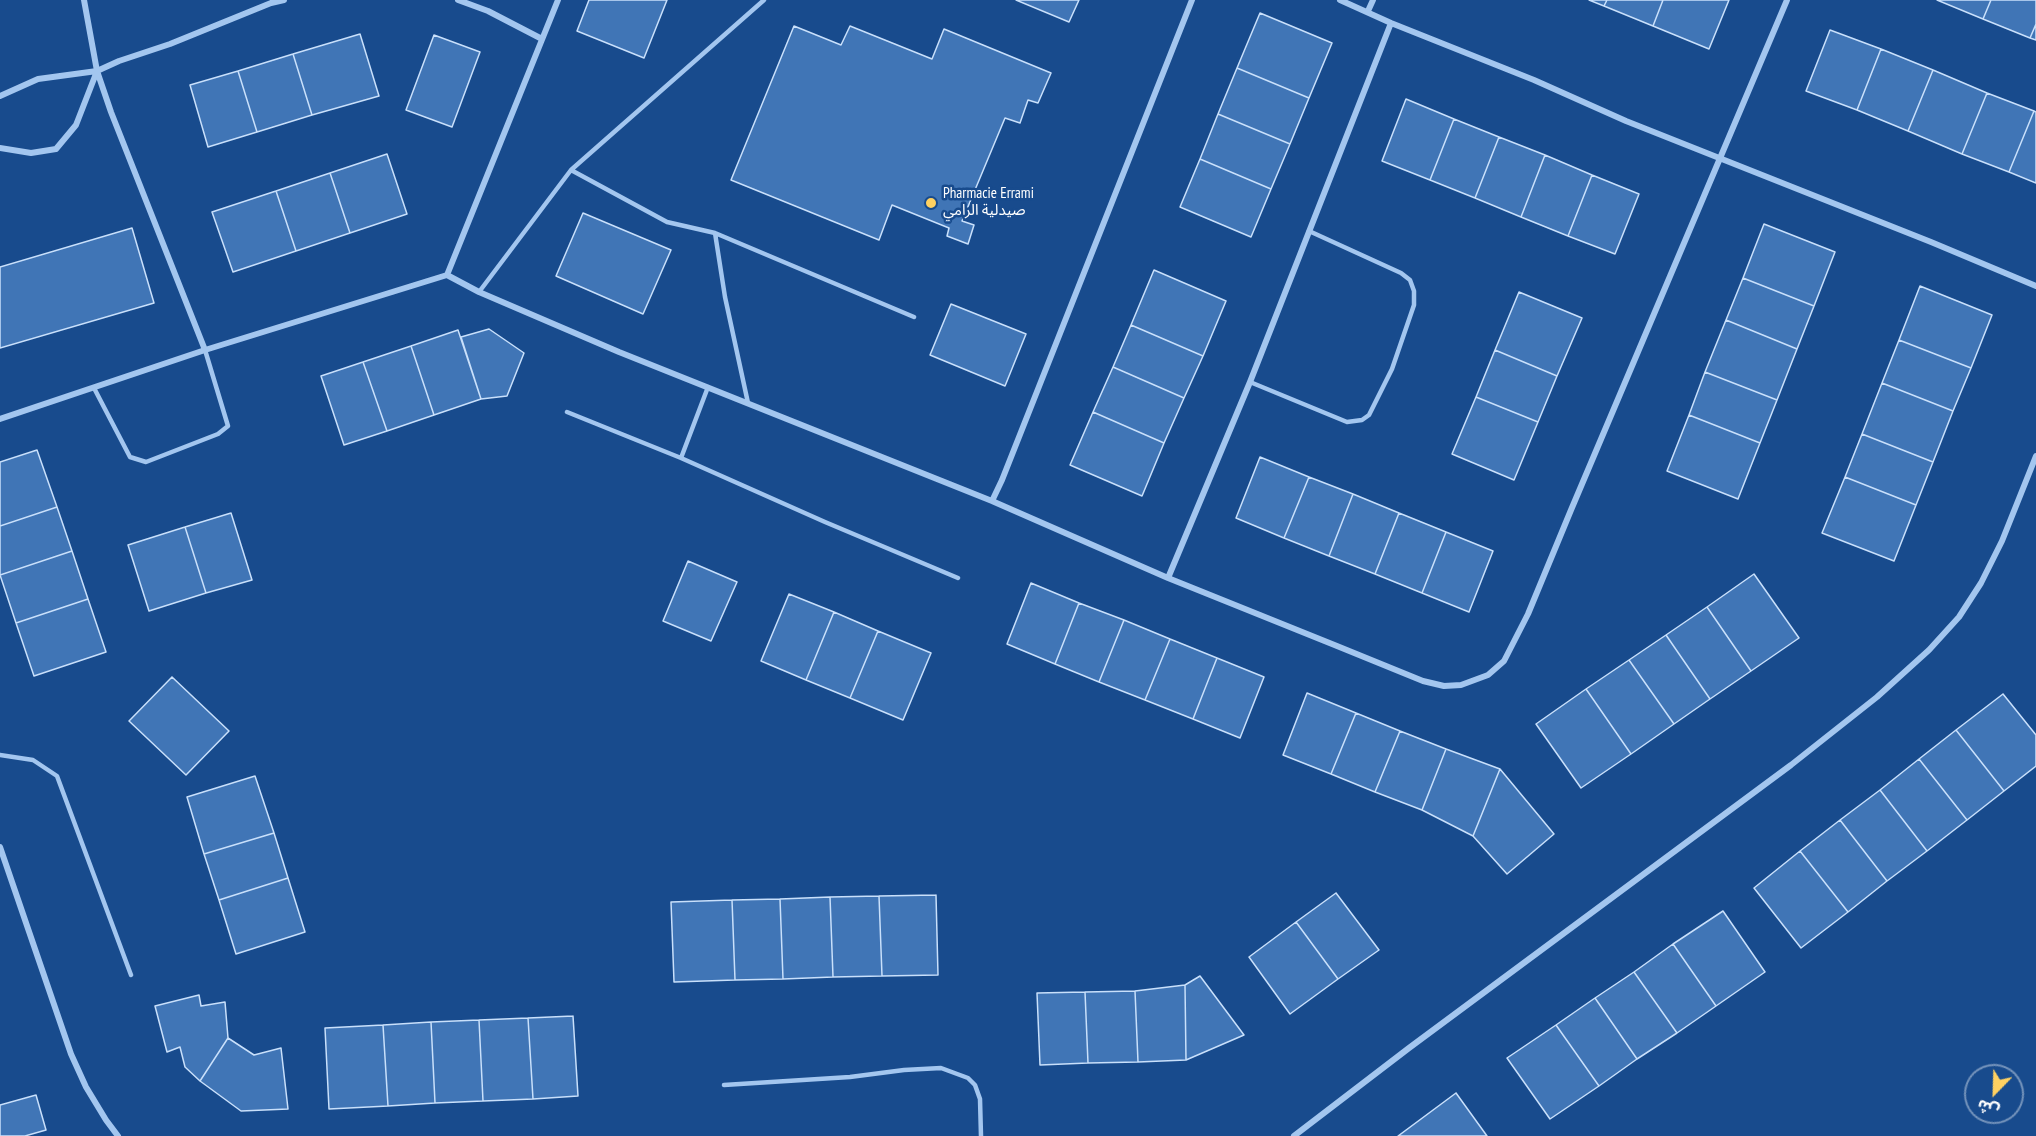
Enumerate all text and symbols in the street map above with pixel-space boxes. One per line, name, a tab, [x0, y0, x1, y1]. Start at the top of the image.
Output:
place label: Pharmacie Errami صيدلية الرامي	[943, 185, 1034, 220]
marker: Pharmacie Errami صيدلية الرامي	[924, 196, 938, 210]
north arrow	[1964, 1064, 2024, 1124]
text: ش	[1974, 1095, 2002, 1122]

